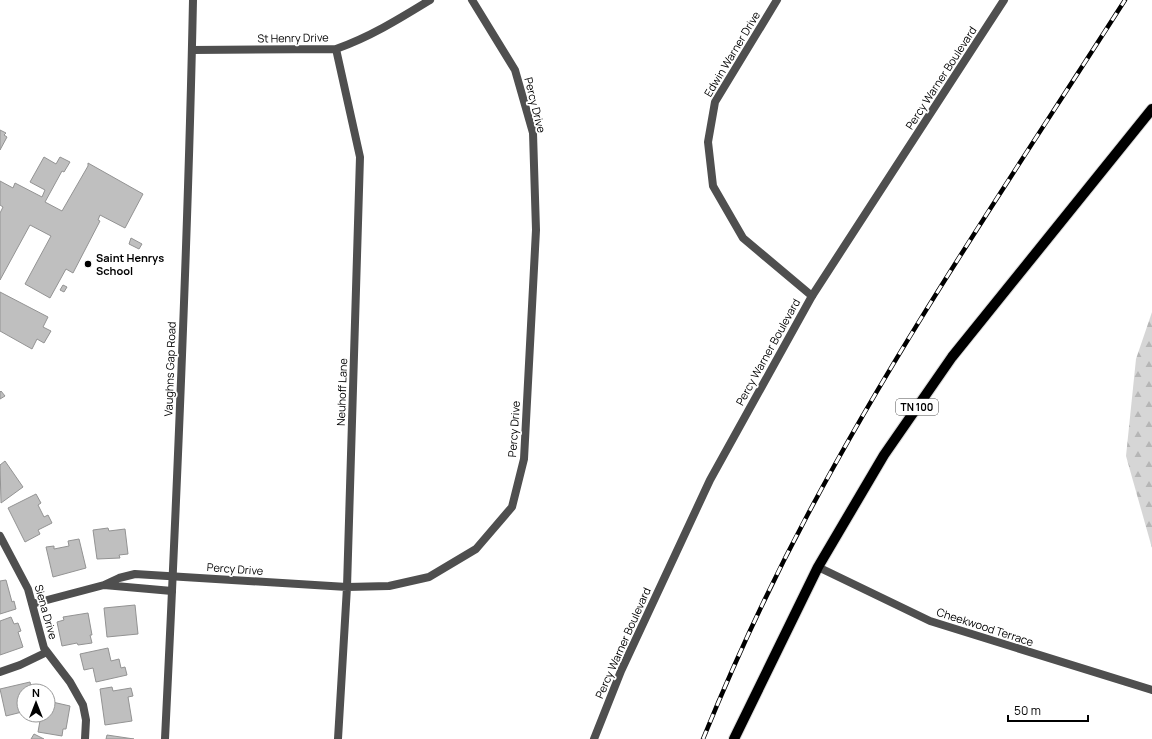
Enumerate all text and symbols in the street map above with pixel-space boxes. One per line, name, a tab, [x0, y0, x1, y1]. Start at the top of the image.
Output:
street label: Edwin Warner Drive	[700, 8, 763, 99]
street label: Percy Warner Boulevard	[902, 23, 980, 132]
street label: St Henry Drive	[257, 29, 329, 46]
street label: Percy Drive	[521, 76, 550, 135]
place label: Saint Henrys School	[96, 250, 164, 278]
marker: Saint Henrys School	[83, 259, 93, 269]
street label: Percy Warner Boulevard	[732, 296, 803, 408]
street label: Vaughns Gap Road	[160, 321, 179, 417]
street label: Neuhoff Lane	[333, 357, 350, 426]
road number: TN 100	[896, 399, 938, 415]
street label: Percy Drive	[504, 400, 523, 458]
street label: Percy Drive	[206, 559, 264, 578]
street label: Siena Drive	[32, 583, 62, 641]
street label: Percy Warner Boulevard	[591, 585, 654, 701]
street label: Cheekwood Terrace	[935, 604, 1036, 649]
north arrow	[16, 683, 56, 723]
text: N	[32, 685, 40, 700]
scale bar	[1008, 697, 1088, 723]
text: 50 m	[1014, 702, 1041, 719]

